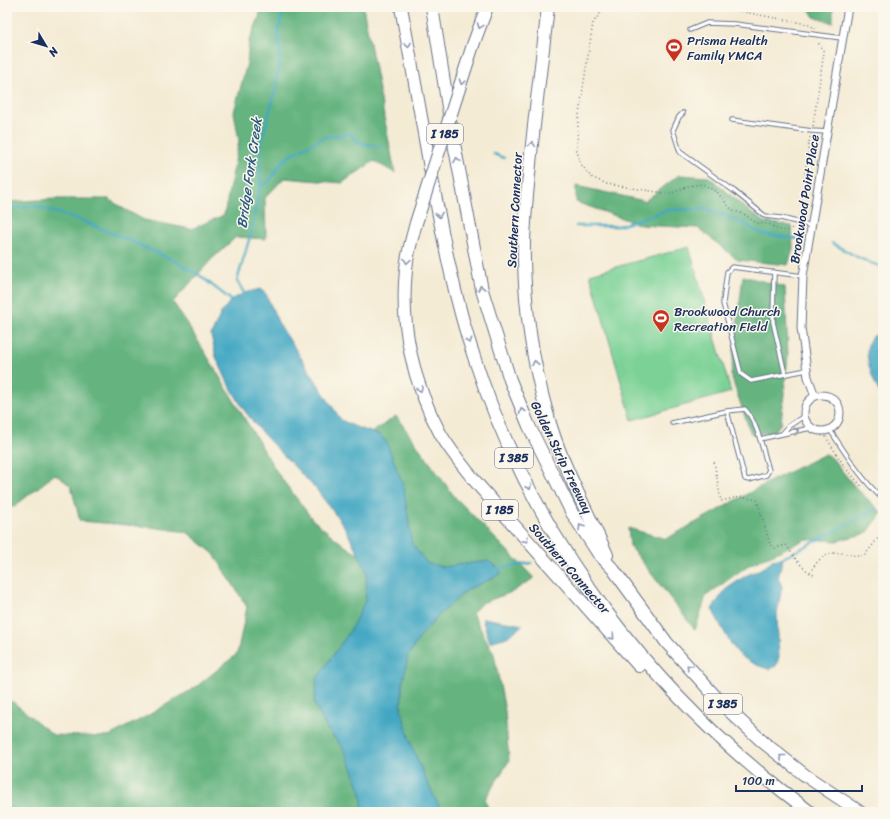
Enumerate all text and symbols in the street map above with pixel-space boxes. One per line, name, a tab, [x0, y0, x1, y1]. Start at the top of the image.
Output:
one-way arrow	[476, 22, 485, 29]
north arrow	[26, 26, 66, 66]
place label: Prisma Health Family YMCA	[687, 29, 768, 67]
sports icon: Prisma Health Family YMCA	[664, 37, 684, 62]
text: N	[43, 42, 64, 61]
one-way arrow	[403, 42, 412, 48]
one-way arrow	[458, 79, 467, 86]
water label: Bridge Fork Creek	[229, 115, 270, 230]
road number: I 185	[427, 124, 463, 144]
street label: Brookwood Point Place	[783, 132, 826, 265]
one-way arrow	[527, 141, 536, 147]
street label: Southern Connector	[500, 151, 529, 268]
one-way arrow	[453, 157, 462, 163]
one-way arrow	[434, 211, 442, 218]
one-way arrow	[403, 258, 412, 264]
one-way arrow	[478, 284, 486, 291]
place label: Brookwood Church Recreation Field	[674, 300, 781, 338]
sports icon: Brookwood Church Recreation Field	[651, 308, 671, 333]
one-way arrow	[464, 337, 473, 344]
one-way arrow	[531, 360, 540, 366]
one-way arrow	[416, 385, 424, 392]
street label: Golden Strip Freeway	[524, 397, 599, 518]
one-way arrow	[519, 407, 527, 414]
one-way arrow	[792, 427, 799, 436]
road number: I 385	[495, 448, 533, 468]
one-way arrow	[524, 483, 532, 490]
road number: I 185	[482, 500, 518, 520]
street label: Southern Connector	[523, 517, 617, 620]
one-way arrow	[579, 524, 586, 531]
one-way arrow	[522, 535, 529, 542]
one-way arrow	[608, 632, 615, 640]
one-way arrow	[686, 664, 693, 672]
road number: I 385	[704, 694, 742, 714]
one-way arrow	[779, 755, 786, 762]
scale bar	[736, 767, 862, 793]
text: 100 m	[742, 770, 775, 792]

